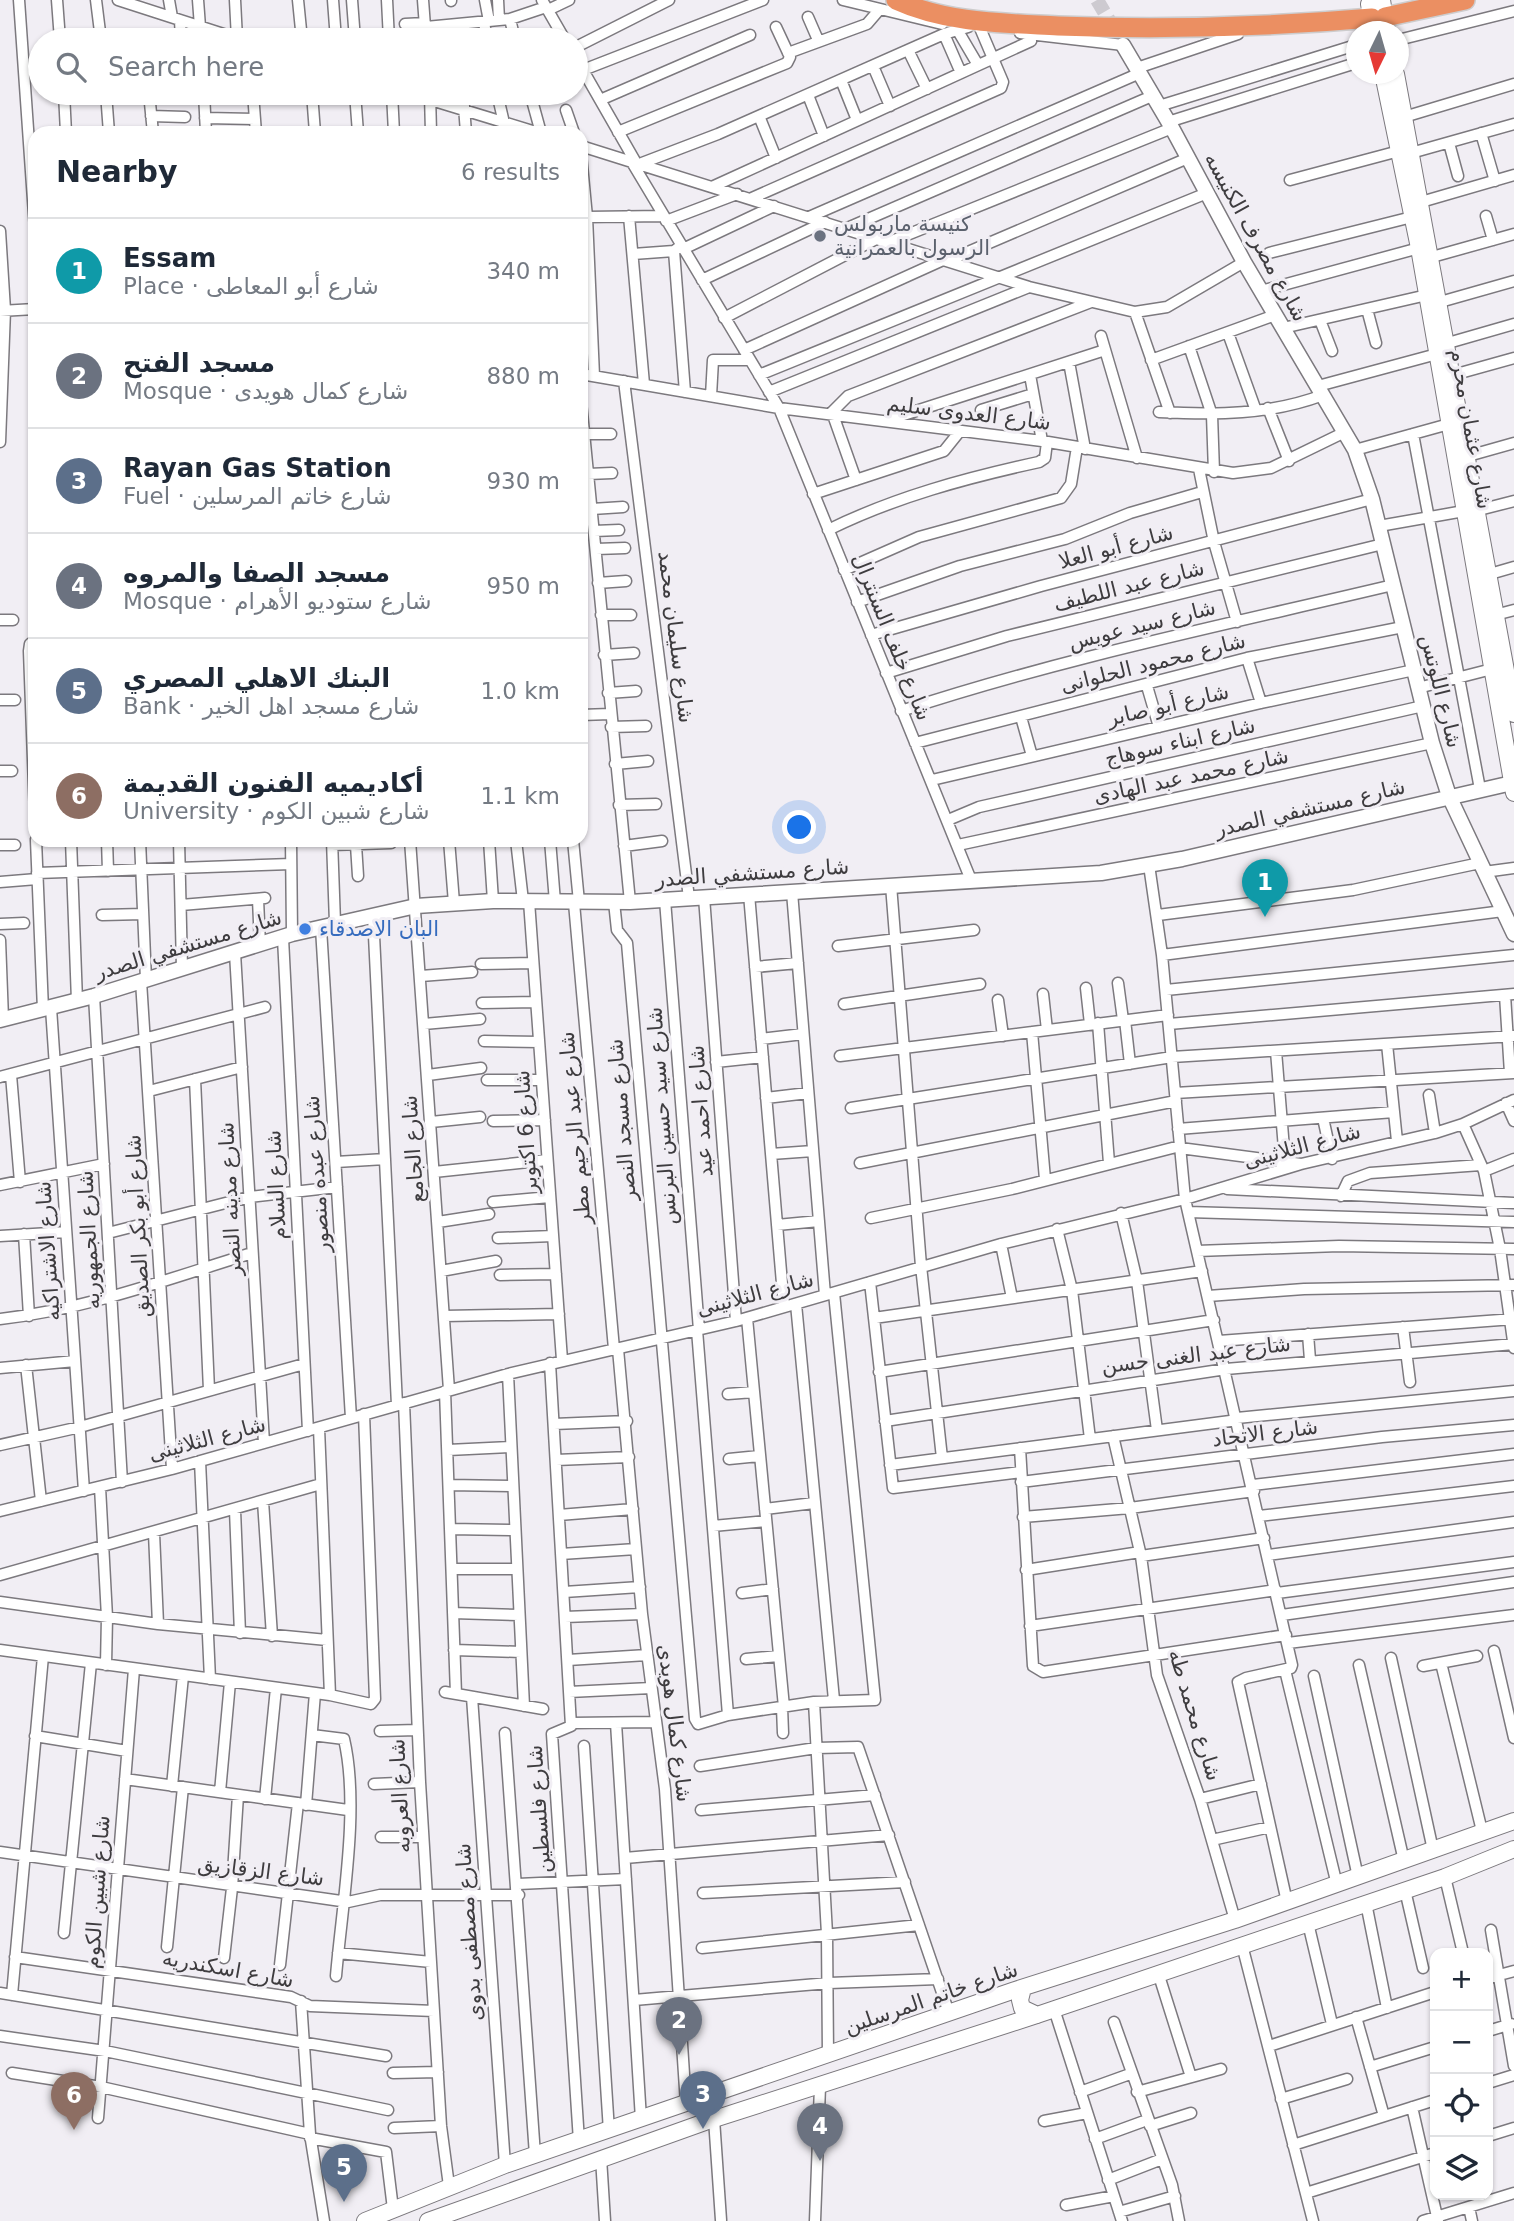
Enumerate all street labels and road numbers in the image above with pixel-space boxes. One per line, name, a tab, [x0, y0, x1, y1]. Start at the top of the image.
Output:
street label: شارع مصرف الكنيسه	[1200, 148, 1312, 326]
street label: شارع عثمان محرم	[1445, 347, 1497, 511]
street label: شارع العدوى سليم	[886, 391, 1052, 436]
street label: شارع أبو العلا	[1056, 518, 1176, 574]
street label: شارع سليمان محمد	[654, 550, 698, 724]
street label: شارع خلف السنترال	[848, 550, 936, 724]
street label: شارع عبد اللطيف	[1051, 556, 1207, 616]
street label: شارع سيد عويس	[1066, 595, 1218, 655]
street label: شارع محمود الحلوانى	[1058, 628, 1248, 698]
street label: شارع اللوتس	[1415, 632, 1467, 750]
street label: شارع أبو صابر	[1103, 677, 1231, 731]
street label: شارع ابناء سوهاج	[1102, 713, 1258, 772]
street label: شارع محمد عبد الهادى	[1091, 744, 1291, 808]
street label: شارع مستشفي الصدر	[1211, 774, 1408, 842]
street label: شارع مستشفي الصدر	[653, 854, 850, 892]
street label: شارع مستشفي الصدر	[90, 905, 285, 985]
street label: شارع سيد حسين البرنس	[642, 1006, 682, 1226]
street label: شارع عبد الرحيم مطر	[555, 1030, 596, 1227]
street label: شارع مسجد النصر	[603, 1038, 641, 1203]
street label: شارع احمد عيد	[684, 1044, 718, 1178]
street label: شارع 6 اكتوبر	[510, 1069, 542, 1196]
street label: شارع الجامع	[397, 1094, 429, 1204]
street label: شارع عبده منصور	[300, 1095, 335, 1254]
street label: شارع الثلاثينى	[1241, 1119, 1363, 1173]
street label: شارع مدينه النصر	[214, 1121, 246, 1278]
street label: شارع السلام	[261, 1130, 291, 1240]
street label: شارع أبو بكر الصديق	[119, 1134, 155, 1318]
street label: شارع الجمهوريه	[73, 1170, 105, 1310]
street label: شارع الاشتراكيه	[31, 1180, 65, 1322]
street label: شارع الثلاثينى	[694, 1267, 816, 1321]
street label: شارع عبد الغنى حسن	[1100, 1331, 1292, 1379]
street label: شارع الثلاثينى	[146, 1412, 268, 1466]
street label: شارع الاتحاد	[1211, 1415, 1319, 1451]
street label: شارع كمال هويدى	[653, 1643, 697, 1803]
street label: شارع محمد طه	[1164, 1646, 1226, 1784]
street label: شارع العروبه	[385, 1738, 415, 1854]
street label: شارع فلسطين	[523, 1744, 555, 1874]
street label: شارع شبين الكوم	[80, 1814, 114, 1970]
street label: شارع مصطفى بدوى	[451, 1842, 487, 2022]
street label: شارع الزقازيق	[196, 1851, 326, 1891]
street label: شارع اسكندريه	[160, 1946, 296, 1992]
street label: شارع خاتم المرسلين	[841, 1957, 1021, 2040]

